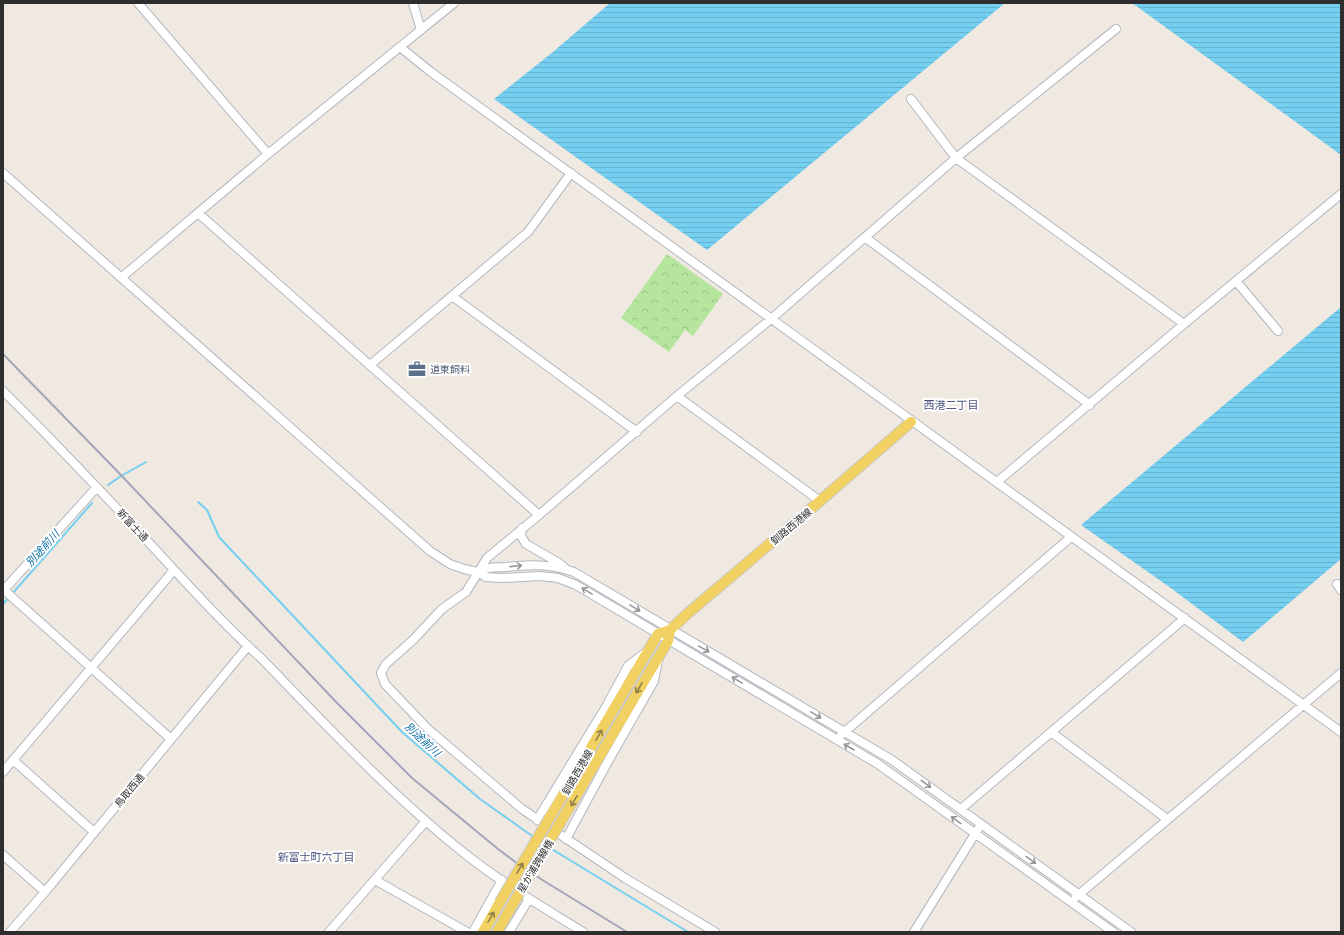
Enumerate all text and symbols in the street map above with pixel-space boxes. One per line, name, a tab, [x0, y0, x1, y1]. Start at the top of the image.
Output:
office icon: 道東飼料	[407, 359, 427, 379]
place label: 道東飼料	[430, 363, 470, 375]
district label: 西港二丁目	[924, 398, 979, 411]
street label: 釧路西港線	[768, 505, 814, 547]
street label: 新富士通	[115, 506, 151, 544]
water label: 別途前川	[22, 527, 62, 569]
one-way arrow	[509, 562, 522, 569]
one-way arrow	[581, 587, 593, 595]
one-way arrow	[629, 604, 640, 612]
one-way arrow	[698, 645, 710, 653]
one-way arrow	[731, 676, 743, 684]
one-way arrow	[635, 682, 643, 694]
one-way arrow	[810, 711, 822, 719]
water label: 別途前川	[402, 719, 444, 759]
one-way arrow	[595, 729, 603, 741]
one-way arrow	[843, 743, 855, 751]
street label: 釧路西港線	[559, 747, 595, 797]
street label: 鳥取西通	[112, 771, 146, 809]
one-way arrow	[921, 780, 932, 788]
one-way arrow	[569, 795, 577, 807]
one-way arrow	[951, 816, 962, 824]
street label: 星が浦跨線橋	[514, 837, 556, 895]
district label: 新富士町六丁目	[278, 850, 355, 863]
one-way arrow	[1026, 856, 1037, 864]
one-way arrow	[516, 863, 524, 874]
one-way arrow	[488, 911, 496, 923]

